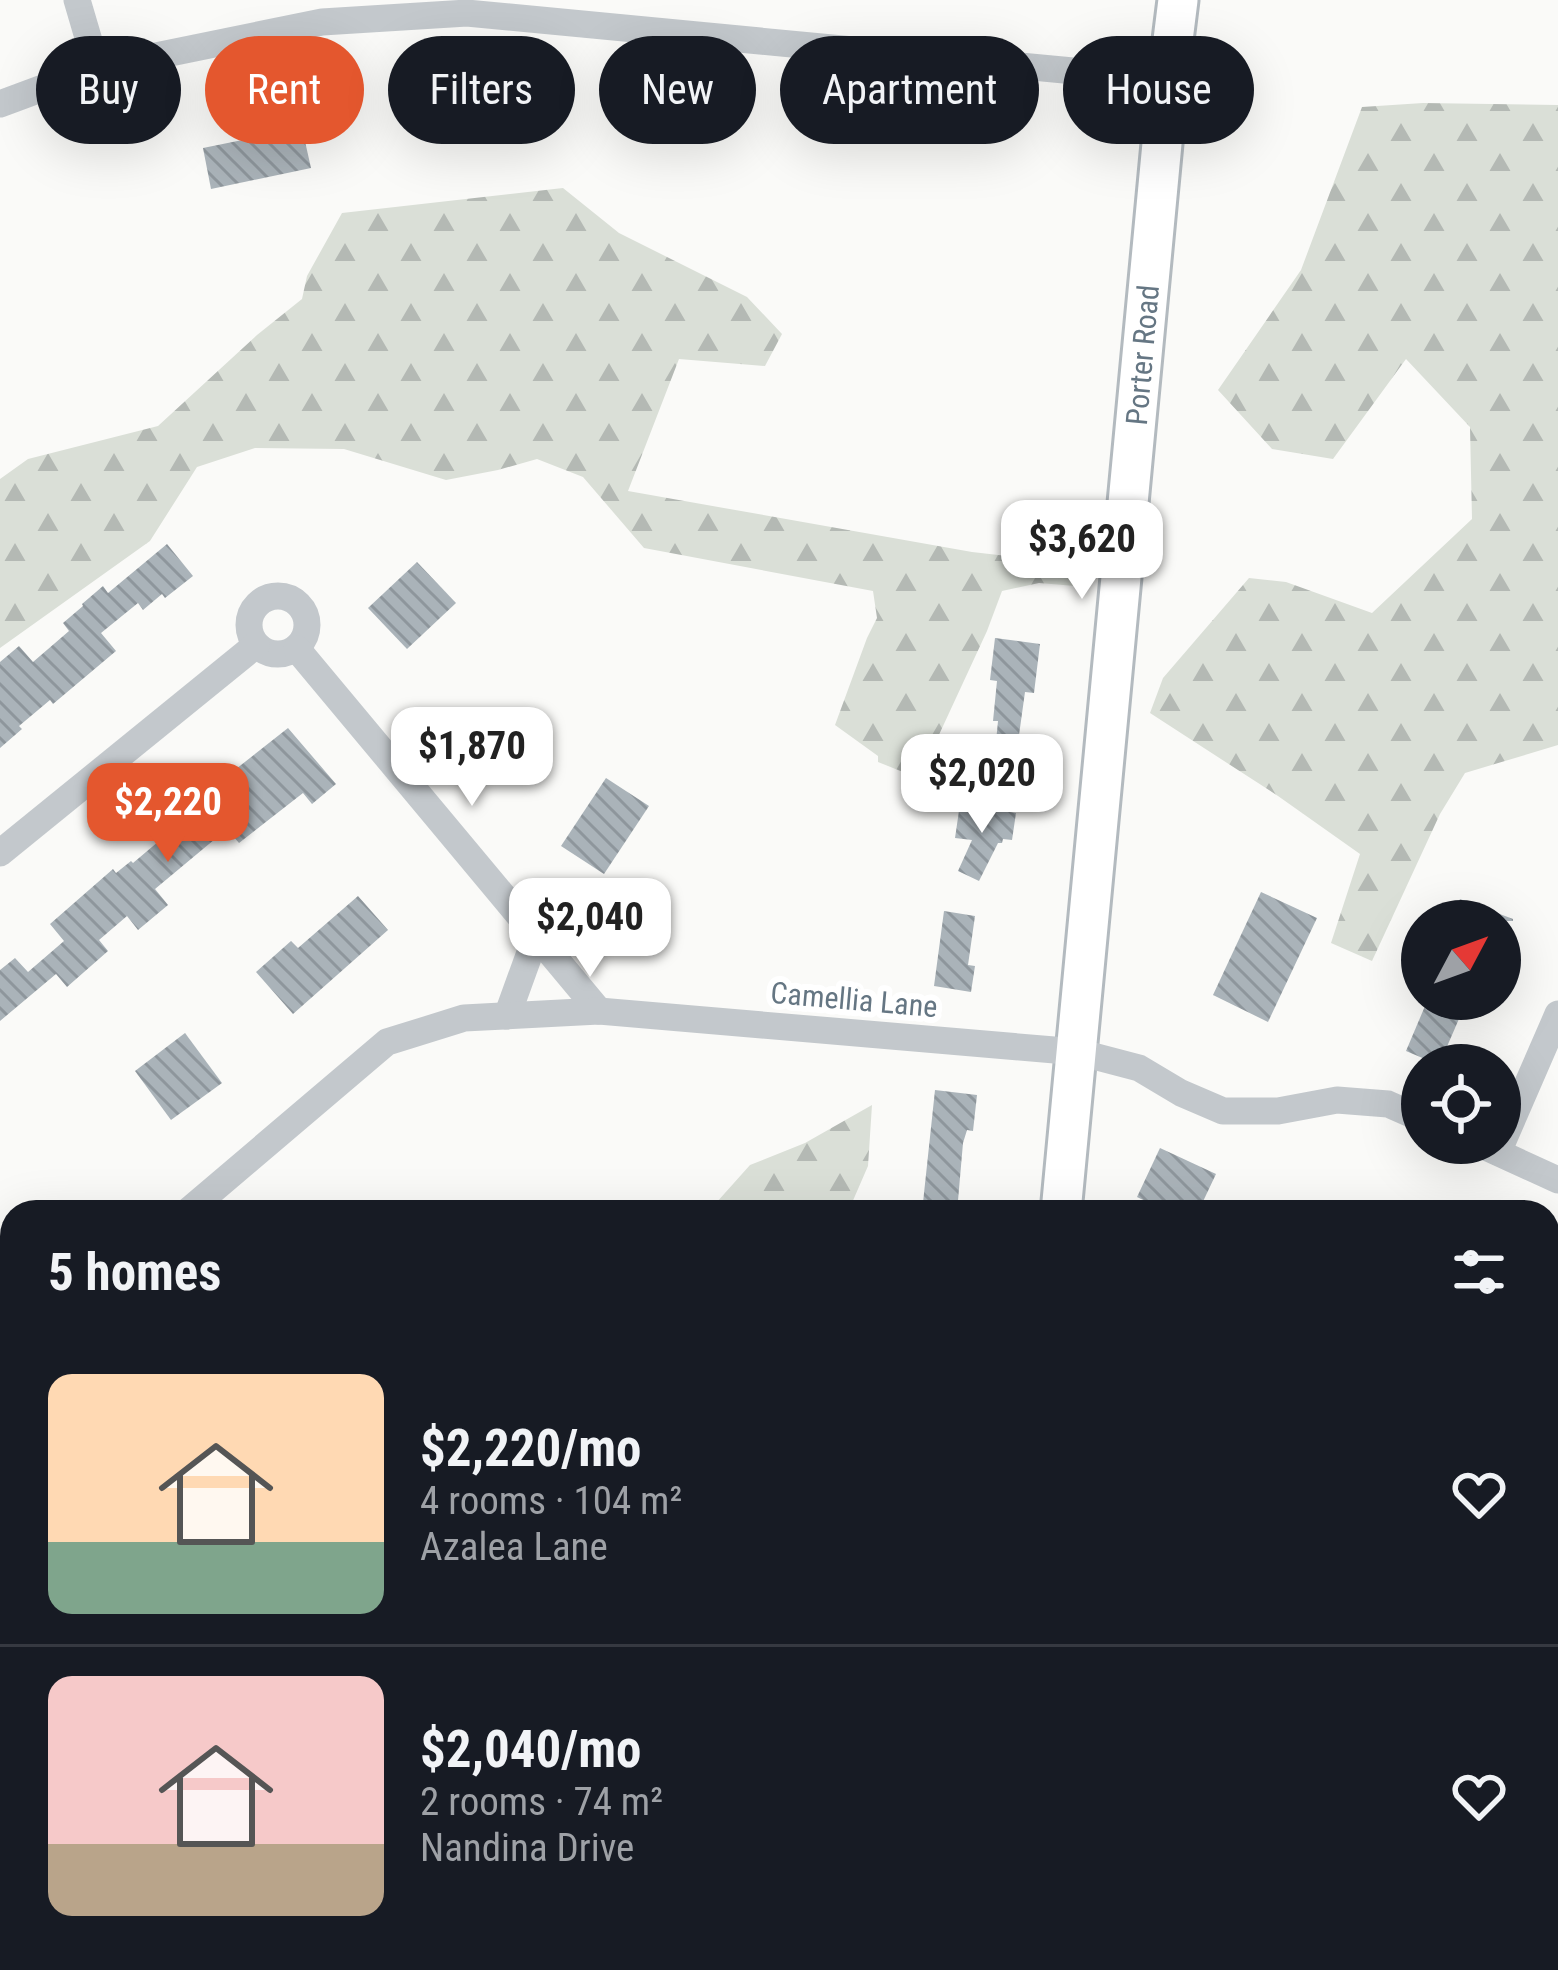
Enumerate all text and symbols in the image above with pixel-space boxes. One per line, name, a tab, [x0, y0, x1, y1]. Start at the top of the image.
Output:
chip: Buy	[36, 36, 181, 144]
chip: Rent	[205, 36, 364, 144]
chip: Filters	[388, 36, 575, 144]
chip: New	[599, 36, 756, 144]
chip: Apartment	[780, 36, 1039, 144]
chip: House	[1063, 36, 1254, 144]
street label: Porter Road	[1119, 283, 1166, 427]
pin: $3,620	[984, 500, 1180, 602]
text: $3,620	[1028, 516, 1136, 562]
pin: $1,870	[374, 707, 570, 809]
text: $1,870	[418, 723, 526, 769]
pin: $2,020	[884, 734, 1080, 836]
text: $2,020	[928, 750, 1036, 796]
pin: $2,220	[70, 763, 266, 865]
text: $2,220	[114, 779, 222, 825]
pin: $2,040	[492, 878, 688, 980]
text: $2,040	[536, 894, 644, 940]
north arrow	[1401, 900, 1521, 1020]
map controls	[1401, 900, 1521, 1164]
street label: Camellia Lane	[769, 975, 939, 1024]
button: locate	[1401, 1044, 1521, 1164]
icon: filters	[1446, 1239, 1512, 1305]
text: 5 homes	[48, 1243, 221, 1302]
text: $2,220/mo	[420, 1419, 641, 1478]
icon: home	[144, 1422, 288, 1566]
icon: heart	[1446, 1461, 1512, 1527]
text: 4 rooms · 104 m²	[420, 1478, 682, 1524]
text: Azalea Lane	[420, 1524, 608, 1570]
text: $2,040/mo	[420, 1720, 641, 1779]
icon: home	[144, 1724, 288, 1868]
icon: heart	[1446, 1763, 1512, 1829]
text: 2 rooms · 74 m²	[420, 1779, 663, 1825]
text: Nandina Drive	[420, 1825, 634, 1871]

